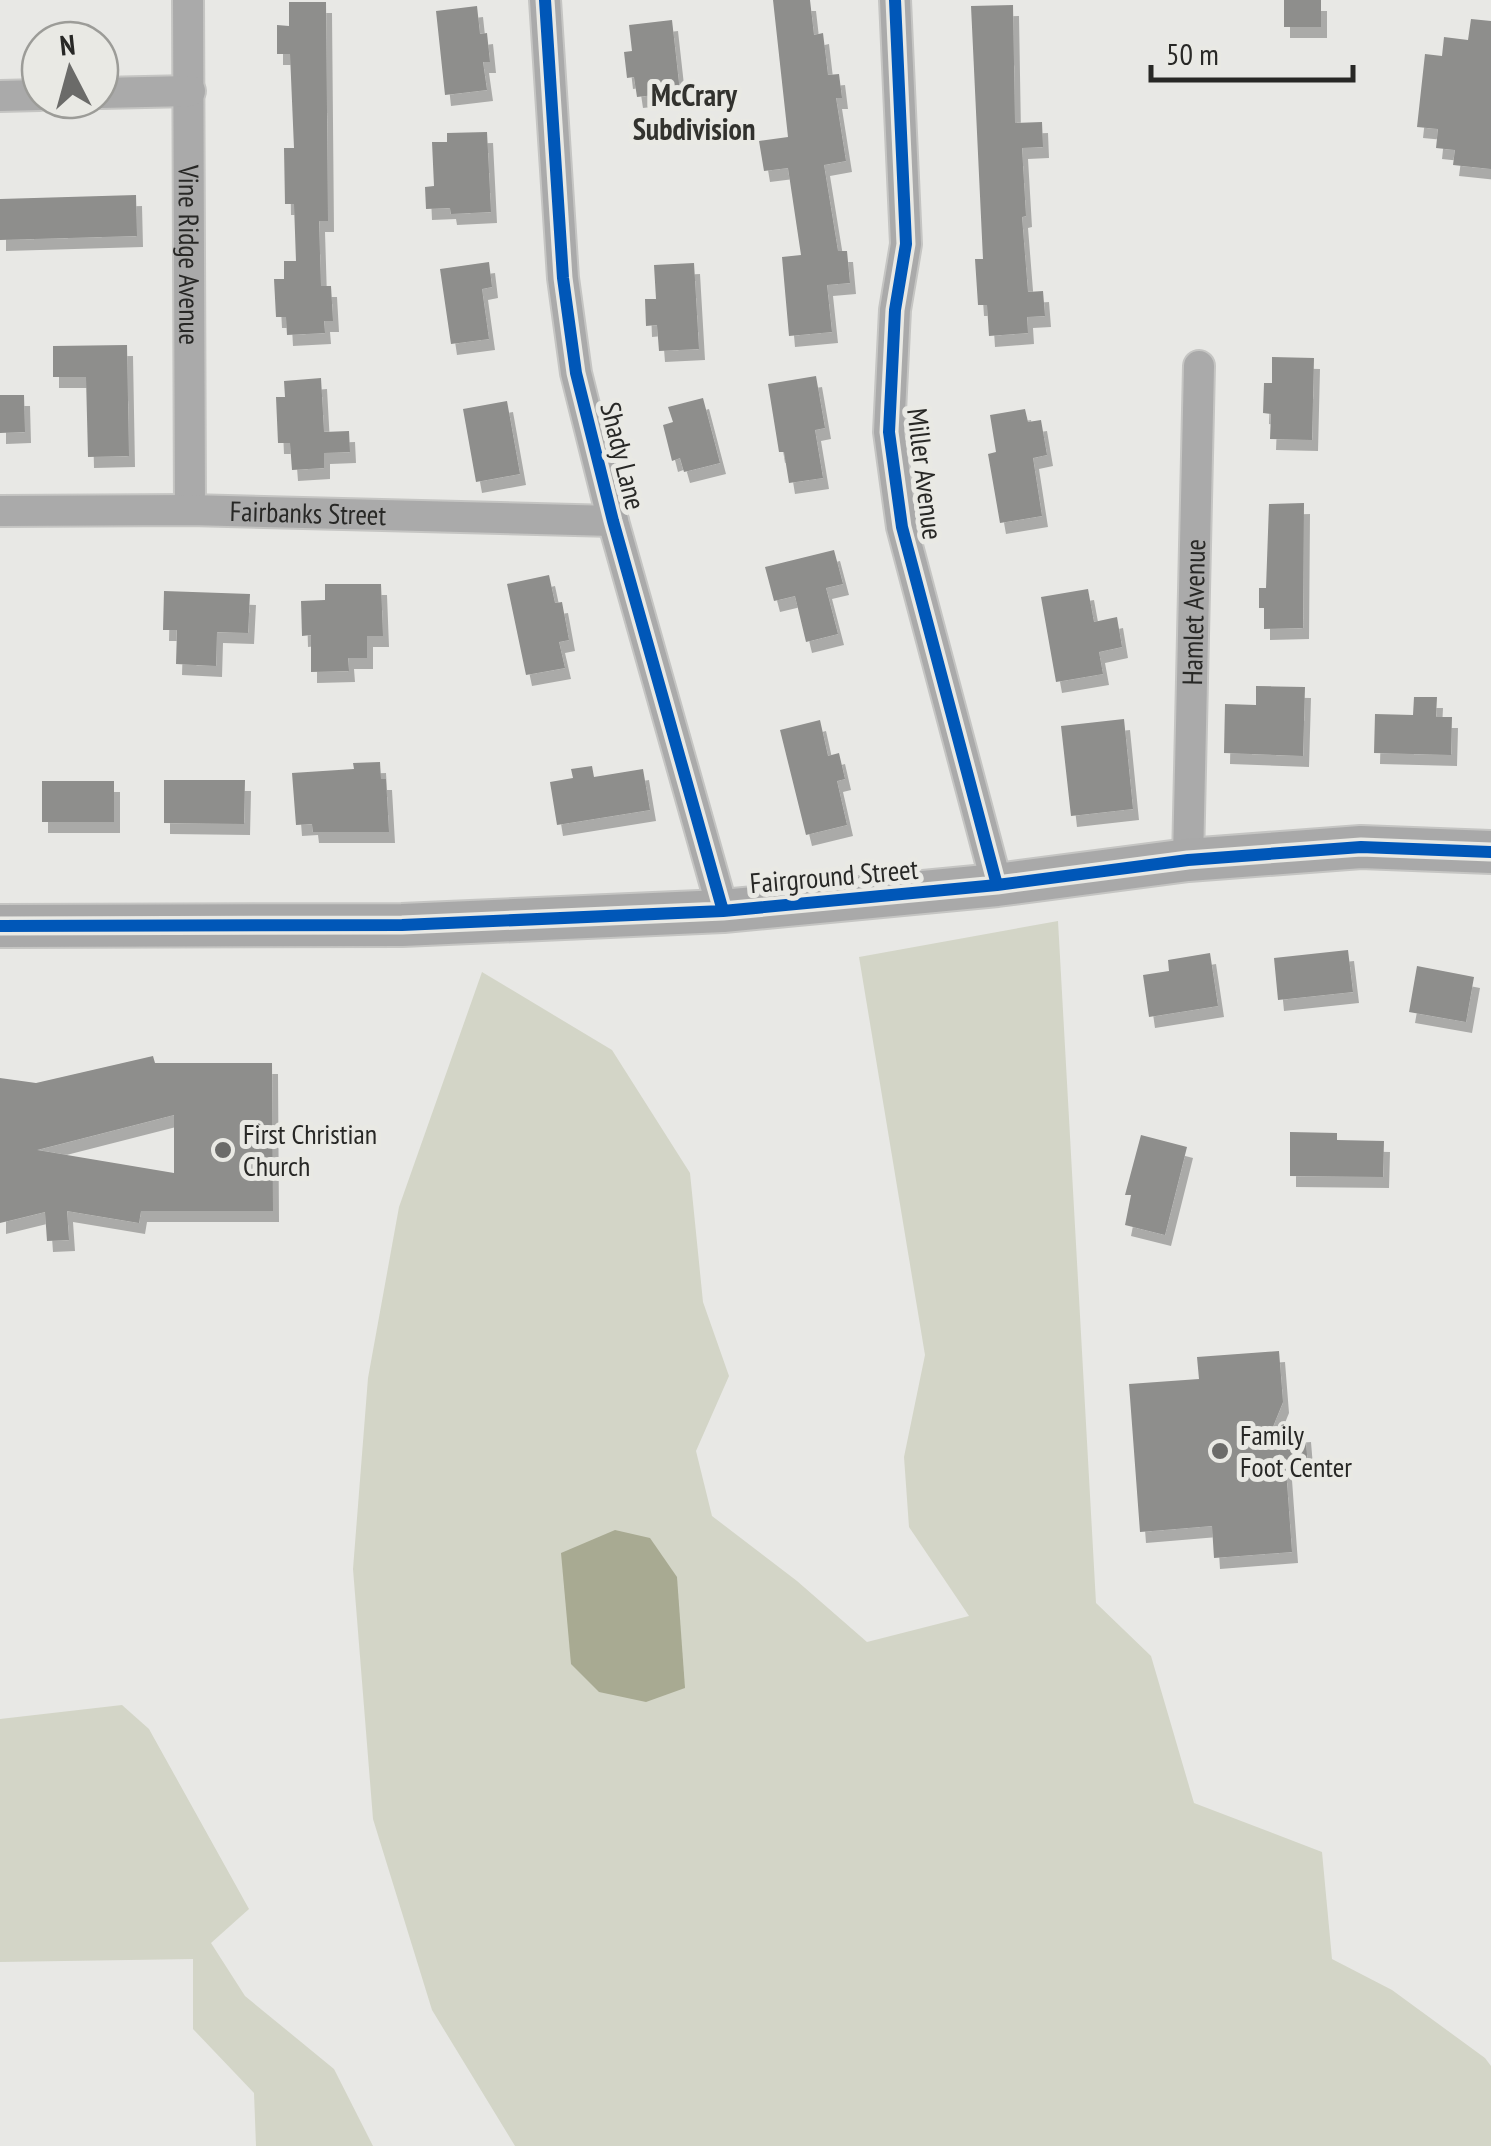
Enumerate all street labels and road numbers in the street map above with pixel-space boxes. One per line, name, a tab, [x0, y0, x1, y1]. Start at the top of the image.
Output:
street label: Vine Ridge Avenue	[171, 164, 208, 345]
street label: Shady Lane	[592, 398, 655, 514]
street label: Miller Avenue	[899, 406, 952, 542]
street label: Fairbanks Street	[229, 492, 387, 533]
street label: Hamlet Avenue	[1173, 538, 1213, 686]
street label: Fairground Street	[748, 850, 920, 901]

